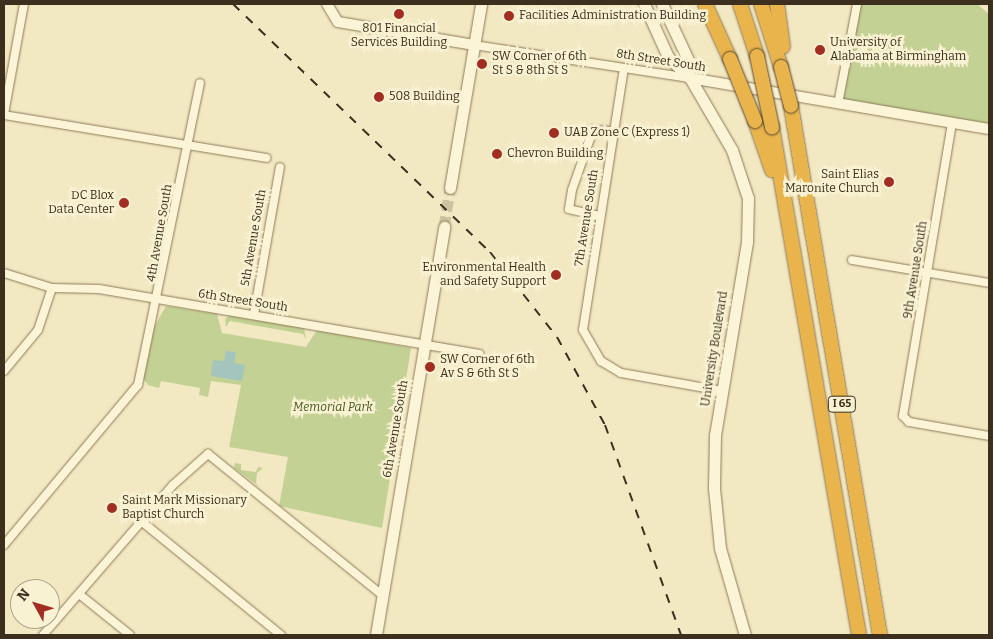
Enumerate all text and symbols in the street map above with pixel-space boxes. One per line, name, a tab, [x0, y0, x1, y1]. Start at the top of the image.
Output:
marker: 801 Financial Services Building	[393, 8, 405, 20]
place label: Facilities Administration Building	[519, 9, 706, 23]
marker: Facilities Administration Building	[503, 10, 515, 22]
place label: 801 Financial Services Building	[351, 22, 447, 50]
place label: University of Alabama at Birmingham	[830, 36, 966, 64]
marker: University of Alabama at Birmingham	[814, 44, 826, 56]
street label: 8th Street South	[615, 47, 707, 75]
place label: SW Corner of 6th St S & 8th St S	[492, 50, 587, 78]
marker: SW Corner of 6th St S & 8th St S	[476, 58, 488, 70]
place label: 508 Building	[389, 90, 460, 104]
marker: 508 Building	[373, 91, 385, 103]
place label: UAB Zone C (Express 1)	[564, 126, 690, 140]
marker: UAB Zone C (Express 1)	[548, 127, 560, 139]
place label: Chevron Building	[507, 147, 603, 161]
marker: Chevron Building	[491, 148, 503, 160]
place label: Saint Elias Maronite Church	[785, 168, 879, 196]
street label: 7th Avenue South	[572, 169, 602, 267]
marker: Saint Elias Maronite Church	[883, 176, 895, 188]
street label: 4th Avenue South	[144, 183, 176, 283]
street label: 5th Avenue South	[238, 188, 270, 288]
place label: DC Blox Data Center	[48, 189, 114, 217]
marker: DC Blox Data Center	[118, 197, 130, 209]
street label: 9th Avenue South	[901, 220, 931, 320]
place label: Environmental Health and Safety Support	[422, 261, 546, 289]
marker: Environmental Health and Safety Support	[550, 269, 562, 281]
street label: 6th Street South	[197, 287, 289, 315]
street label: University Boulevard	[699, 290, 731, 408]
place label: SW Corner of 6th Av S & 6th St S	[440, 353, 535, 381]
marker: SW Corner of 6th Av S & 6th St S	[424, 361, 436, 373]
street label: 6th Avenue South	[380, 379, 412, 479]
road number: I 65	[827, 396, 857, 412]
park label: Memorial Park	[293, 401, 373, 415]
place label: Saint Mark Missionary Baptist Church	[122, 494, 247, 522]
marker: Saint Mark Missionary Baptist Church	[106, 502, 118, 514]
north arrow	[10, 579, 60, 629]
text: N	[14, 585, 34, 604]

